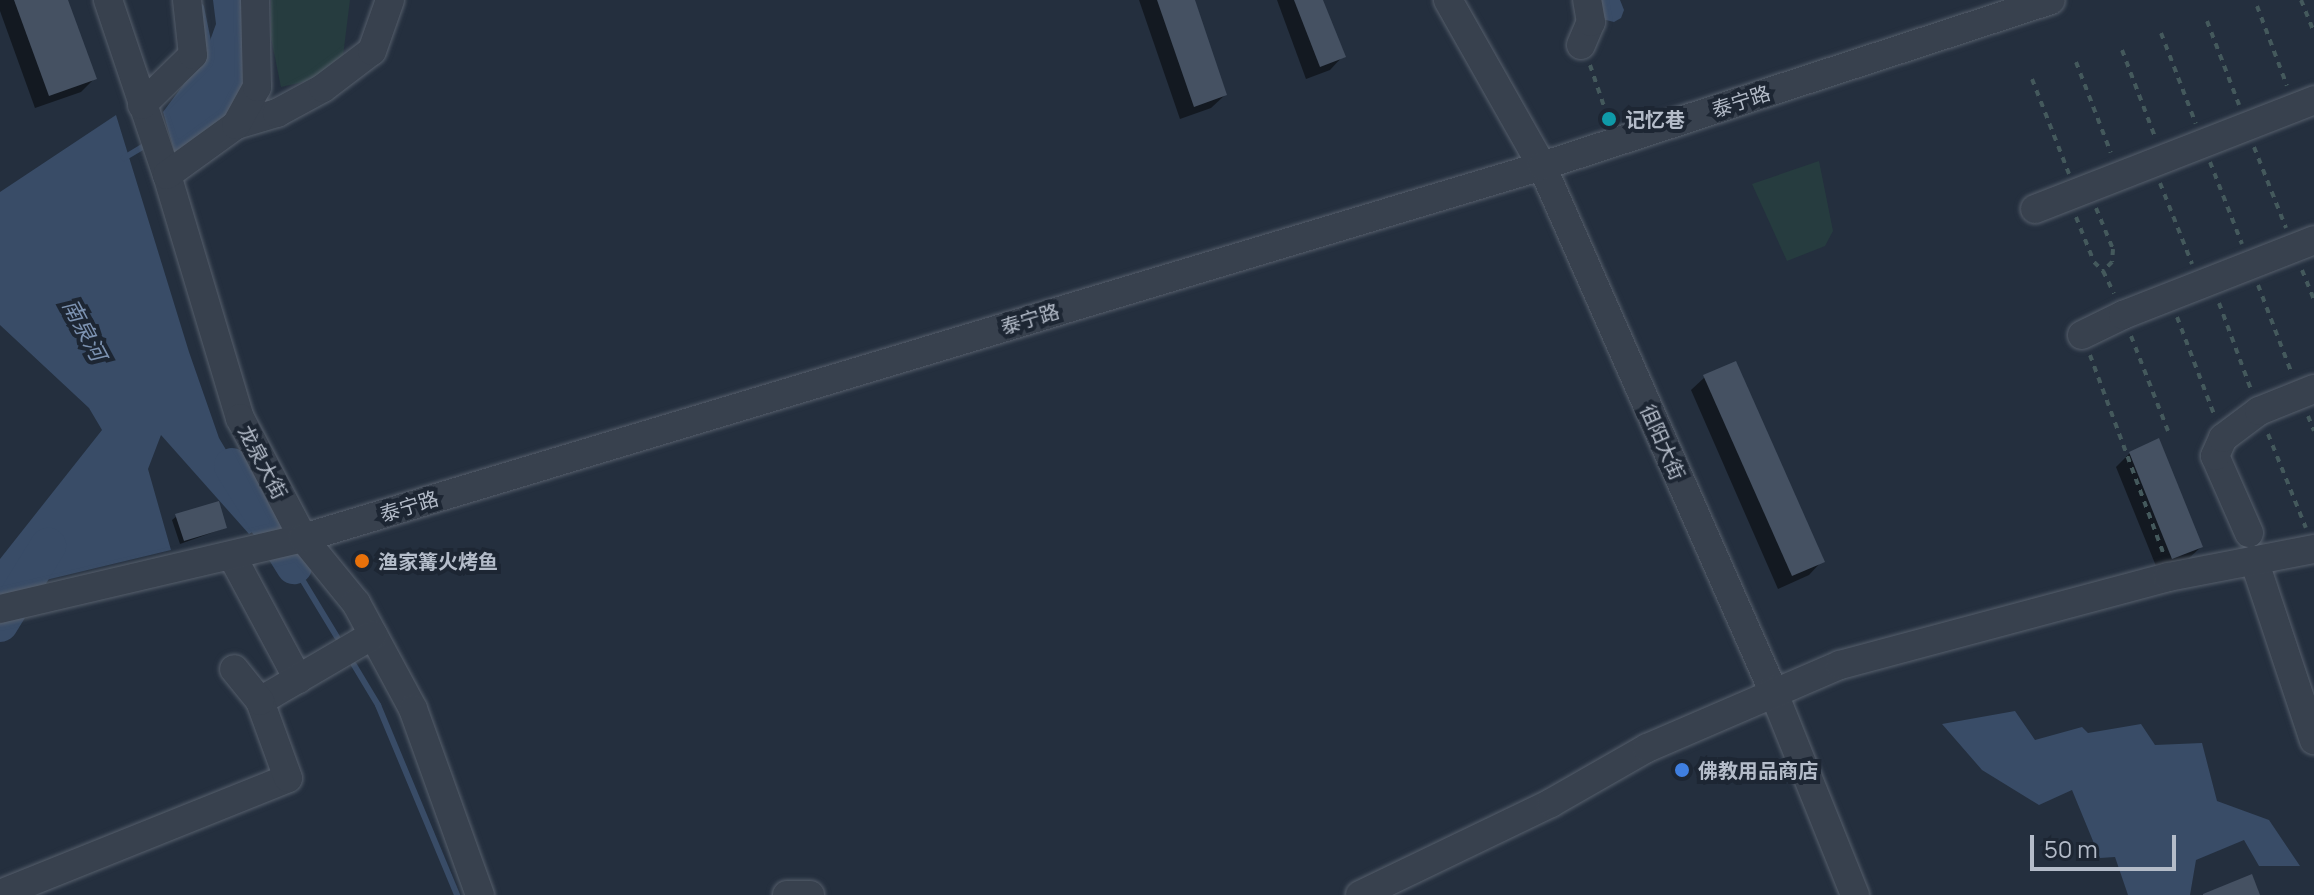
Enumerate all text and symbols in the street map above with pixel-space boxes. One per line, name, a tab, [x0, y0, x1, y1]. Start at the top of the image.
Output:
street label: 泰宁路	[1709, 80, 1773, 122]
place label: 记忆巷	[1625, 107, 1685, 131]
marker: 记忆巷	[1600, 110, 1618, 128]
water label: 南泉河	[57, 295, 111, 365]
street label: 泰宁路	[998, 299, 1062, 339]
street label: 徂阳大街	[1636, 401, 1690, 483]
street label: 龙泉大街	[234, 421, 292, 503]
street label: 泰宁路	[377, 486, 441, 526]
place label: 渔家篝火烤鱼	[378, 549, 498, 573]
marker: 渔家篝火烤鱼	[353, 552, 371, 570]
place label: 佛教用品商店	[1698, 758, 1818, 782]
marker: 佛教用品商店	[1673, 761, 1691, 779]
scale bar	[2034, 819, 2180, 869]
text: 50 m	[2044, 832, 2098, 865]

